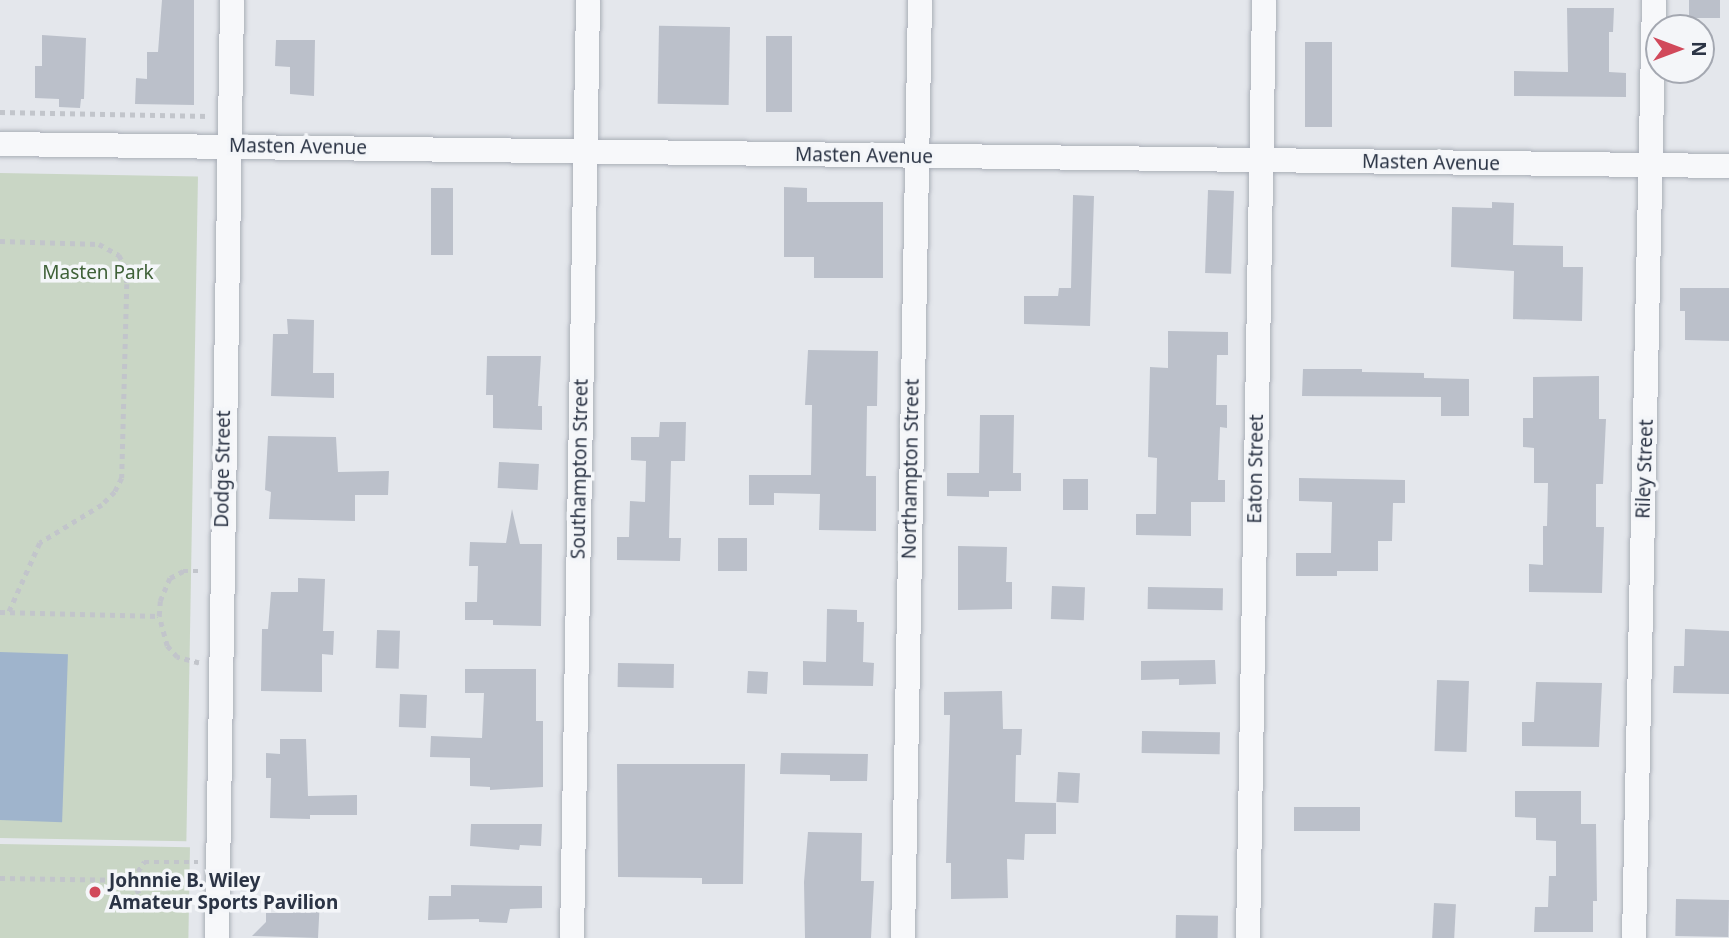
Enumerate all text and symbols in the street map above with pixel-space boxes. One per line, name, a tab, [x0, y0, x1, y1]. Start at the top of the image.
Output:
north arrow	[1645, 14, 1715, 84]
text: N	[1686, 41, 1712, 57]
street label: Masten Avenue	[229, 134, 367, 160]
street label: Masten Avenue	[795, 143, 933, 169]
street label: Masten Avenue	[1362, 150, 1500, 176]
park label: Masten Park	[42, 262, 154, 284]
street label: Southampton Street	[567, 379, 593, 559]
street label: Northampton Street	[898, 379, 924, 559]
street label: Dodge Street	[211, 410, 235, 528]
street label: Eaton Street	[1244, 414, 1268, 524]
street label: Riley Street	[1632, 419, 1658, 519]
place label: Johnnie B. Wiley Amateur Sports Pavilion	[109, 870, 338, 914]
marker: Johnnie B. Wiley Amateur Sports Pavilion	[87, 884, 103, 900]

